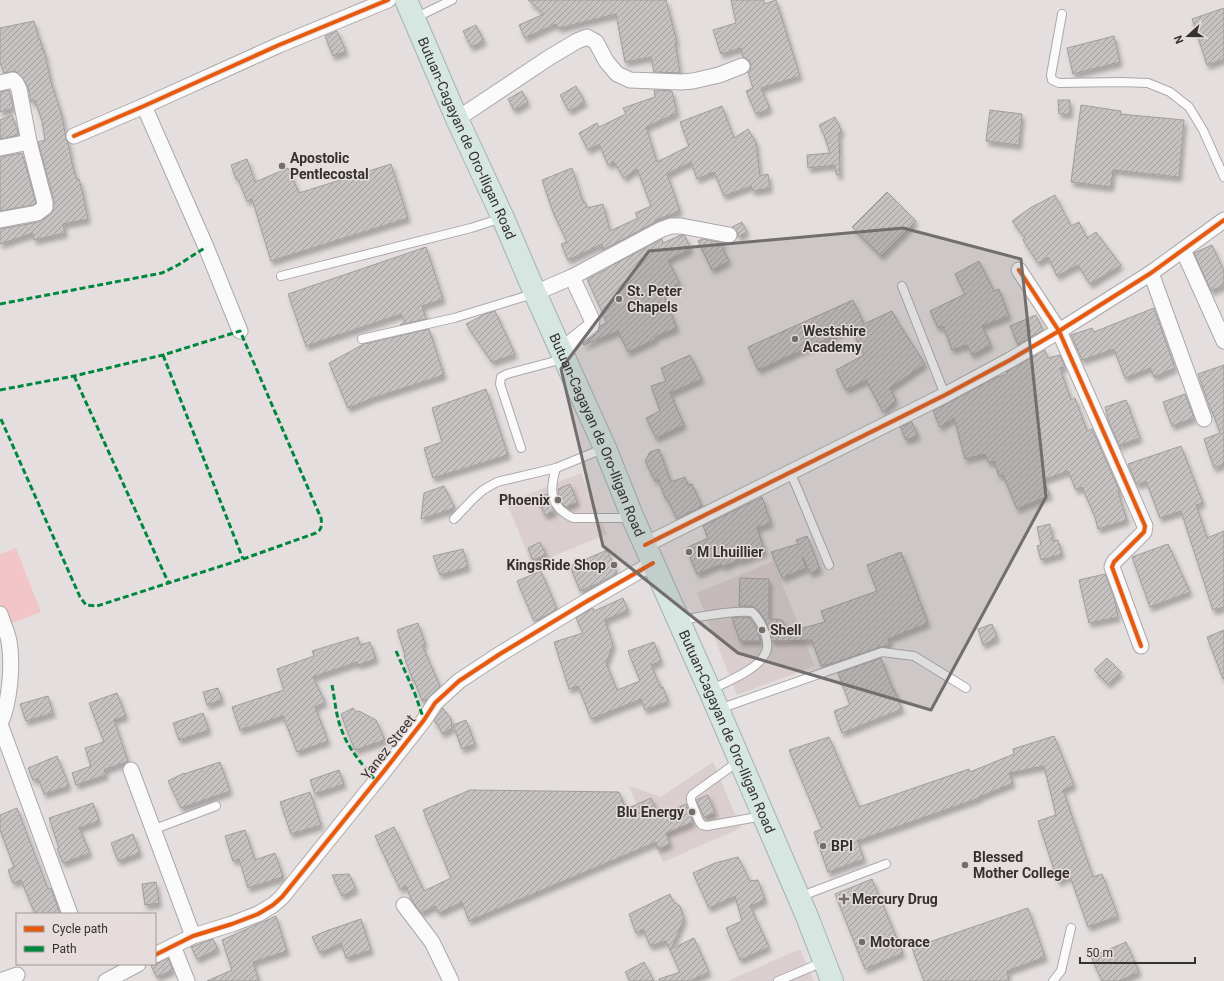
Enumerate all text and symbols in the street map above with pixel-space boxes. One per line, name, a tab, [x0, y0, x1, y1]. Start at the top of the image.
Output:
north arrow	[1168, 16, 1208, 56]
text: N	[1172, 33, 1187, 45]
street label: Butuan-Cagayan de Oro-Iligan Road	[415, 35, 519, 242]
place label: Apostolic Pentlecostal	[290, 150, 369, 182]
marker: Apostolic Pentlecostal	[277, 161, 287, 171]
place label: St. Peter Chapels	[627, 283, 682, 315]
marker: St. Peter Chapels	[614, 294, 624, 304]
place label: Westshire Academy	[803, 323, 866, 355]
street label: Butuan-Cagayan de Oro-Iligan Road	[546, 331, 648, 539]
marker: Westshire Academy	[790, 334, 800, 344]
place label: Phoenix	[499, 492, 551, 508]
marker: Phoenix	[553, 495, 563, 505]
place label: M Lhuillier	[697, 544, 764, 560]
marker: M Lhuillier	[684, 547, 694, 557]
place label: KingsRide Shop	[507, 557, 606, 573]
marker: KingsRide Shop	[609, 560, 619, 570]
place label: Shell	[770, 622, 801, 638]
marker: Shell	[757, 625, 767, 635]
street label: Butuan-Cagayan de Oro-Iligan Road	[676, 627, 778, 836]
street label: Yanez Street	[358, 711, 419, 783]
place label: Blu Energy	[617, 804, 685, 820]
marker: Blu Energy	[687, 807, 697, 817]
place label: BPI	[831, 838, 853, 854]
marker: BPI	[818, 841, 828, 851]
place label: Blessed Mother College	[973, 849, 1070, 881]
marker: Blessed Mother College	[960, 860, 970, 870]
place label: Mercury Drug	[852, 891, 938, 907]
marker: Mercury Drug	[839, 894, 849, 904]
legend	[16, 913, 156, 965]
text: Cycle path	[52, 922, 108, 936]
place label: Motorace	[870, 934, 930, 950]
marker: Motorace	[857, 937, 867, 947]
scale bar	[1080, 939, 1195, 965]
text: Path	[52, 942, 77, 956]
text: 50 m	[1086, 946, 1113, 960]

